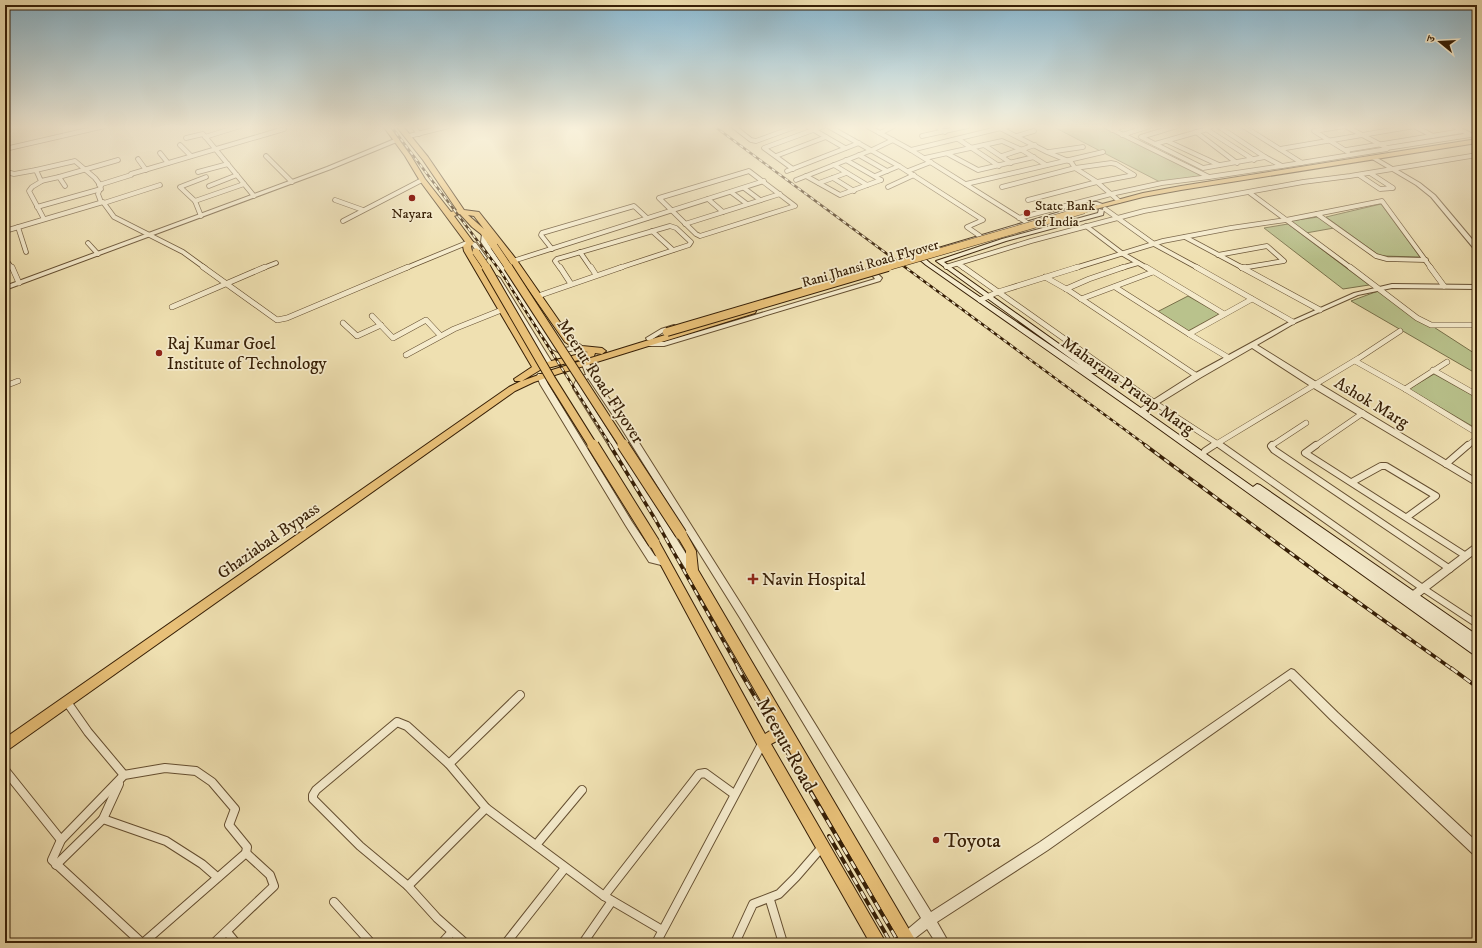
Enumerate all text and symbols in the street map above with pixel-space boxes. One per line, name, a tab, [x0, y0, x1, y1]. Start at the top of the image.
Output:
north arrow	[1420, 22, 1460, 62]
text: उ	[1424, 33, 1439, 45]
marker: Nayara	[407, 193, 417, 203]
place label: State Bank of India	[1035, 197, 1095, 231]
place label: Nayara	[392, 205, 432, 223]
marker: State Bank of India	[1022, 208, 1032, 218]
street label: Rani Jhansi Road Flyover	[800, 236, 942, 292]
street label: Meerut Road Flyover	[552, 315, 649, 449]
street label: Maharana Pratap Marg	[1056, 332, 1199, 441]
place label: Raj Kumar Goel Institute of Technology	[167, 333, 328, 375]
marker: Raj Kumar Goel Institute of Technology	[154, 348, 164, 358]
street label: Ashok Marg	[1330, 372, 1413, 434]
street label: Ghaziabad Bypass	[213, 497, 324, 584]
place label: Navin Hospital	[762, 569, 866, 591]
marker: Navin Hospital	[747, 573, 759, 585]
street label: Meerut Road	[750, 693, 822, 796]
place label: Toyota	[944, 829, 1001, 854]
marker: Toyota	[931, 835, 941, 845]

